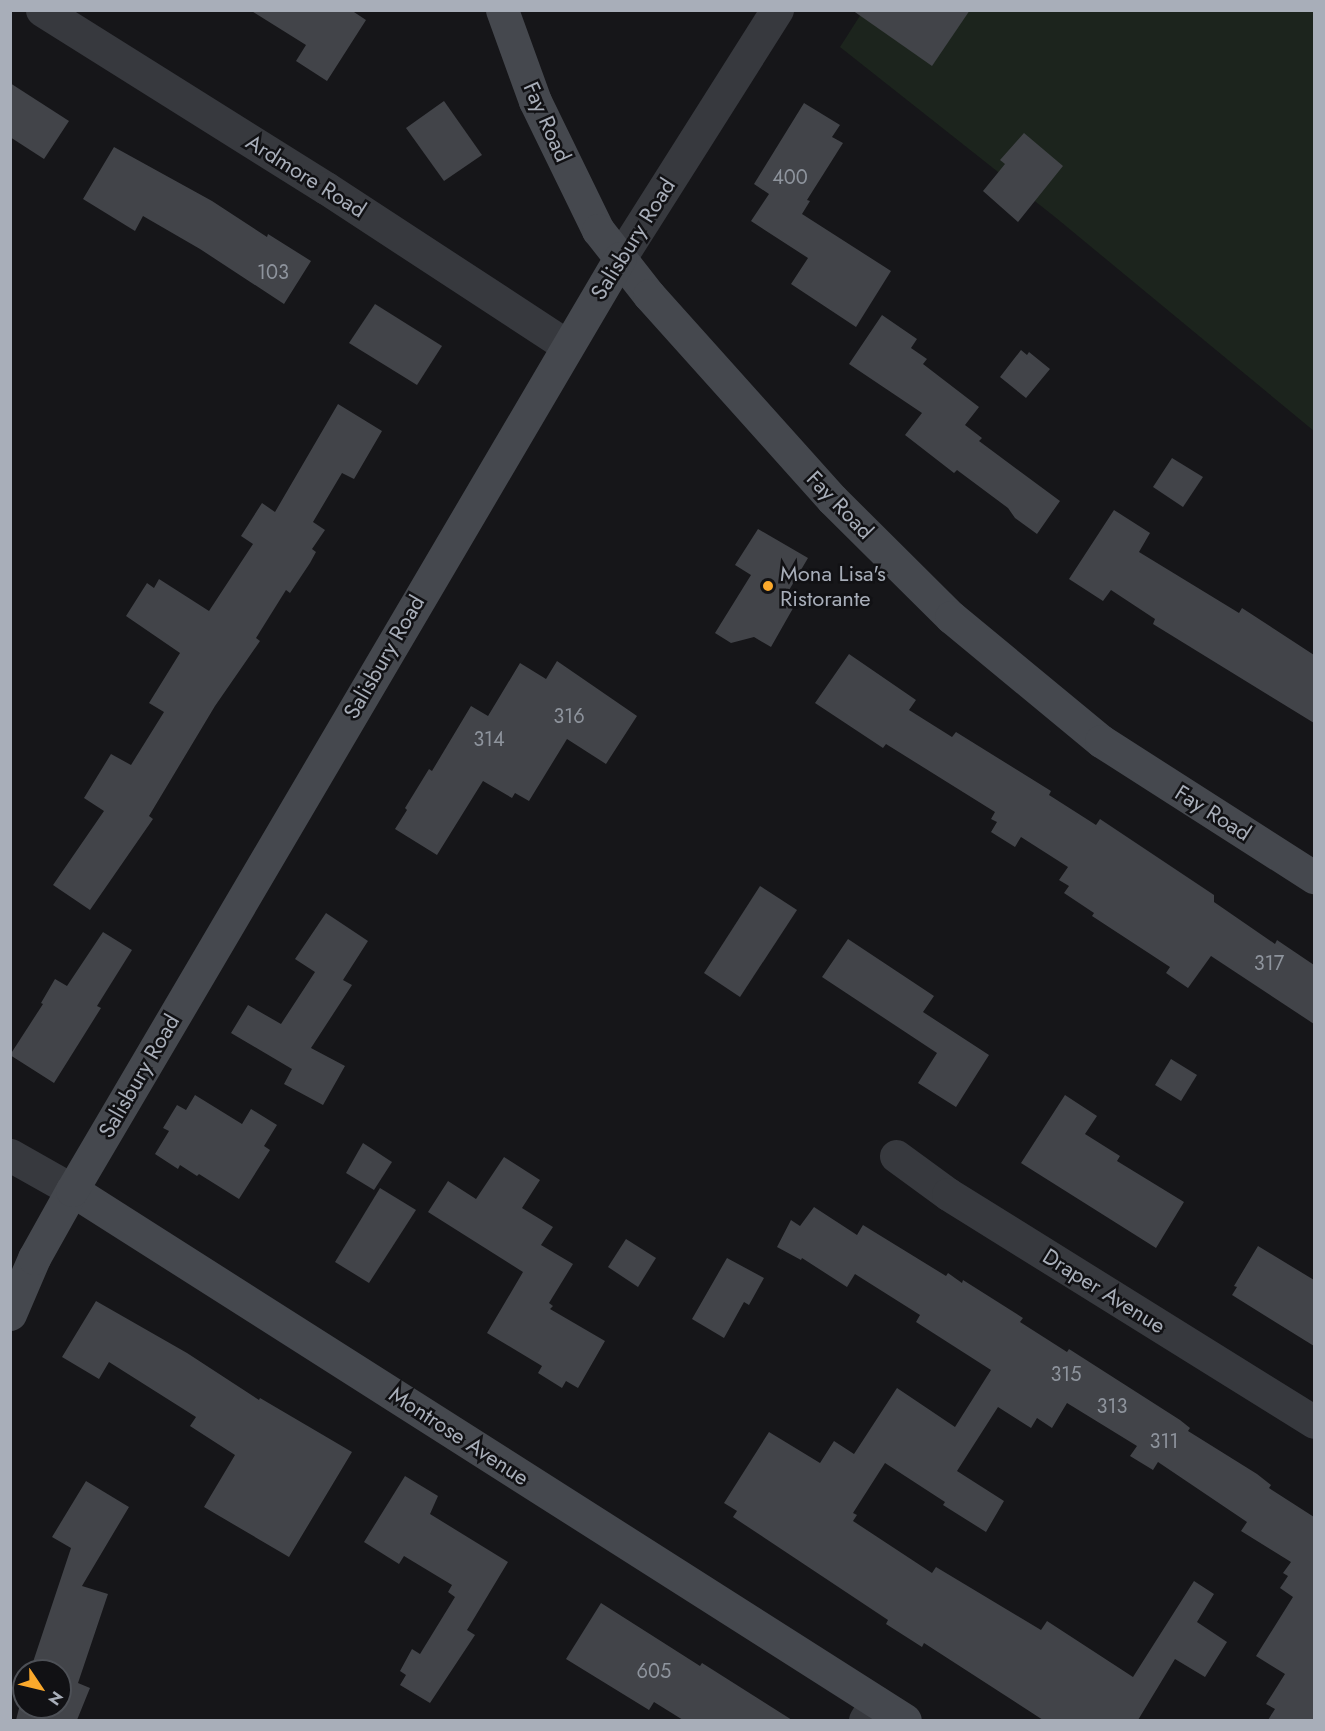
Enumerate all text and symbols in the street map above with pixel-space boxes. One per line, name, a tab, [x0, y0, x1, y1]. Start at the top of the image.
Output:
street label: Fay Road	[518, 78, 576, 166]
street label: Ardmore Road	[241, 129, 371, 223]
house number: 400	[772, 165, 808, 189]
street label: Salisbury Road	[585, 173, 681, 305]
house number: 103	[257, 260, 289, 284]
street label: Fay Road	[801, 465, 879, 545]
place label: Mona Lisa's Ristorante	[780, 560, 886, 612]
marker: Mona Lisa's Ristorante	[761, 579, 775, 593]
street label: Salisbury Road	[338, 591, 430, 723]
house number: 316	[553, 704, 585, 728]
house number: 314	[473, 727, 505, 751]
street label: Fay Road	[1170, 779, 1256, 847]
house number: 317	[1254, 951, 1284, 975]
street label: Salisbury Road	[93, 1010, 185, 1142]
street label: Draper Avenue	[1038, 1243, 1170, 1339]
house number: 315	[1050, 1362, 1082, 1386]
street label: Montrose Avenue	[384, 1381, 534, 1491]
house number: 313	[1097, 1394, 1127, 1418]
house number: 311	[1150, 1429, 1178, 1453]
north arrow	[12, 1659, 72, 1719]
house number: 605	[637, 1659, 671, 1683]
text: N	[42, 1687, 69, 1710]

